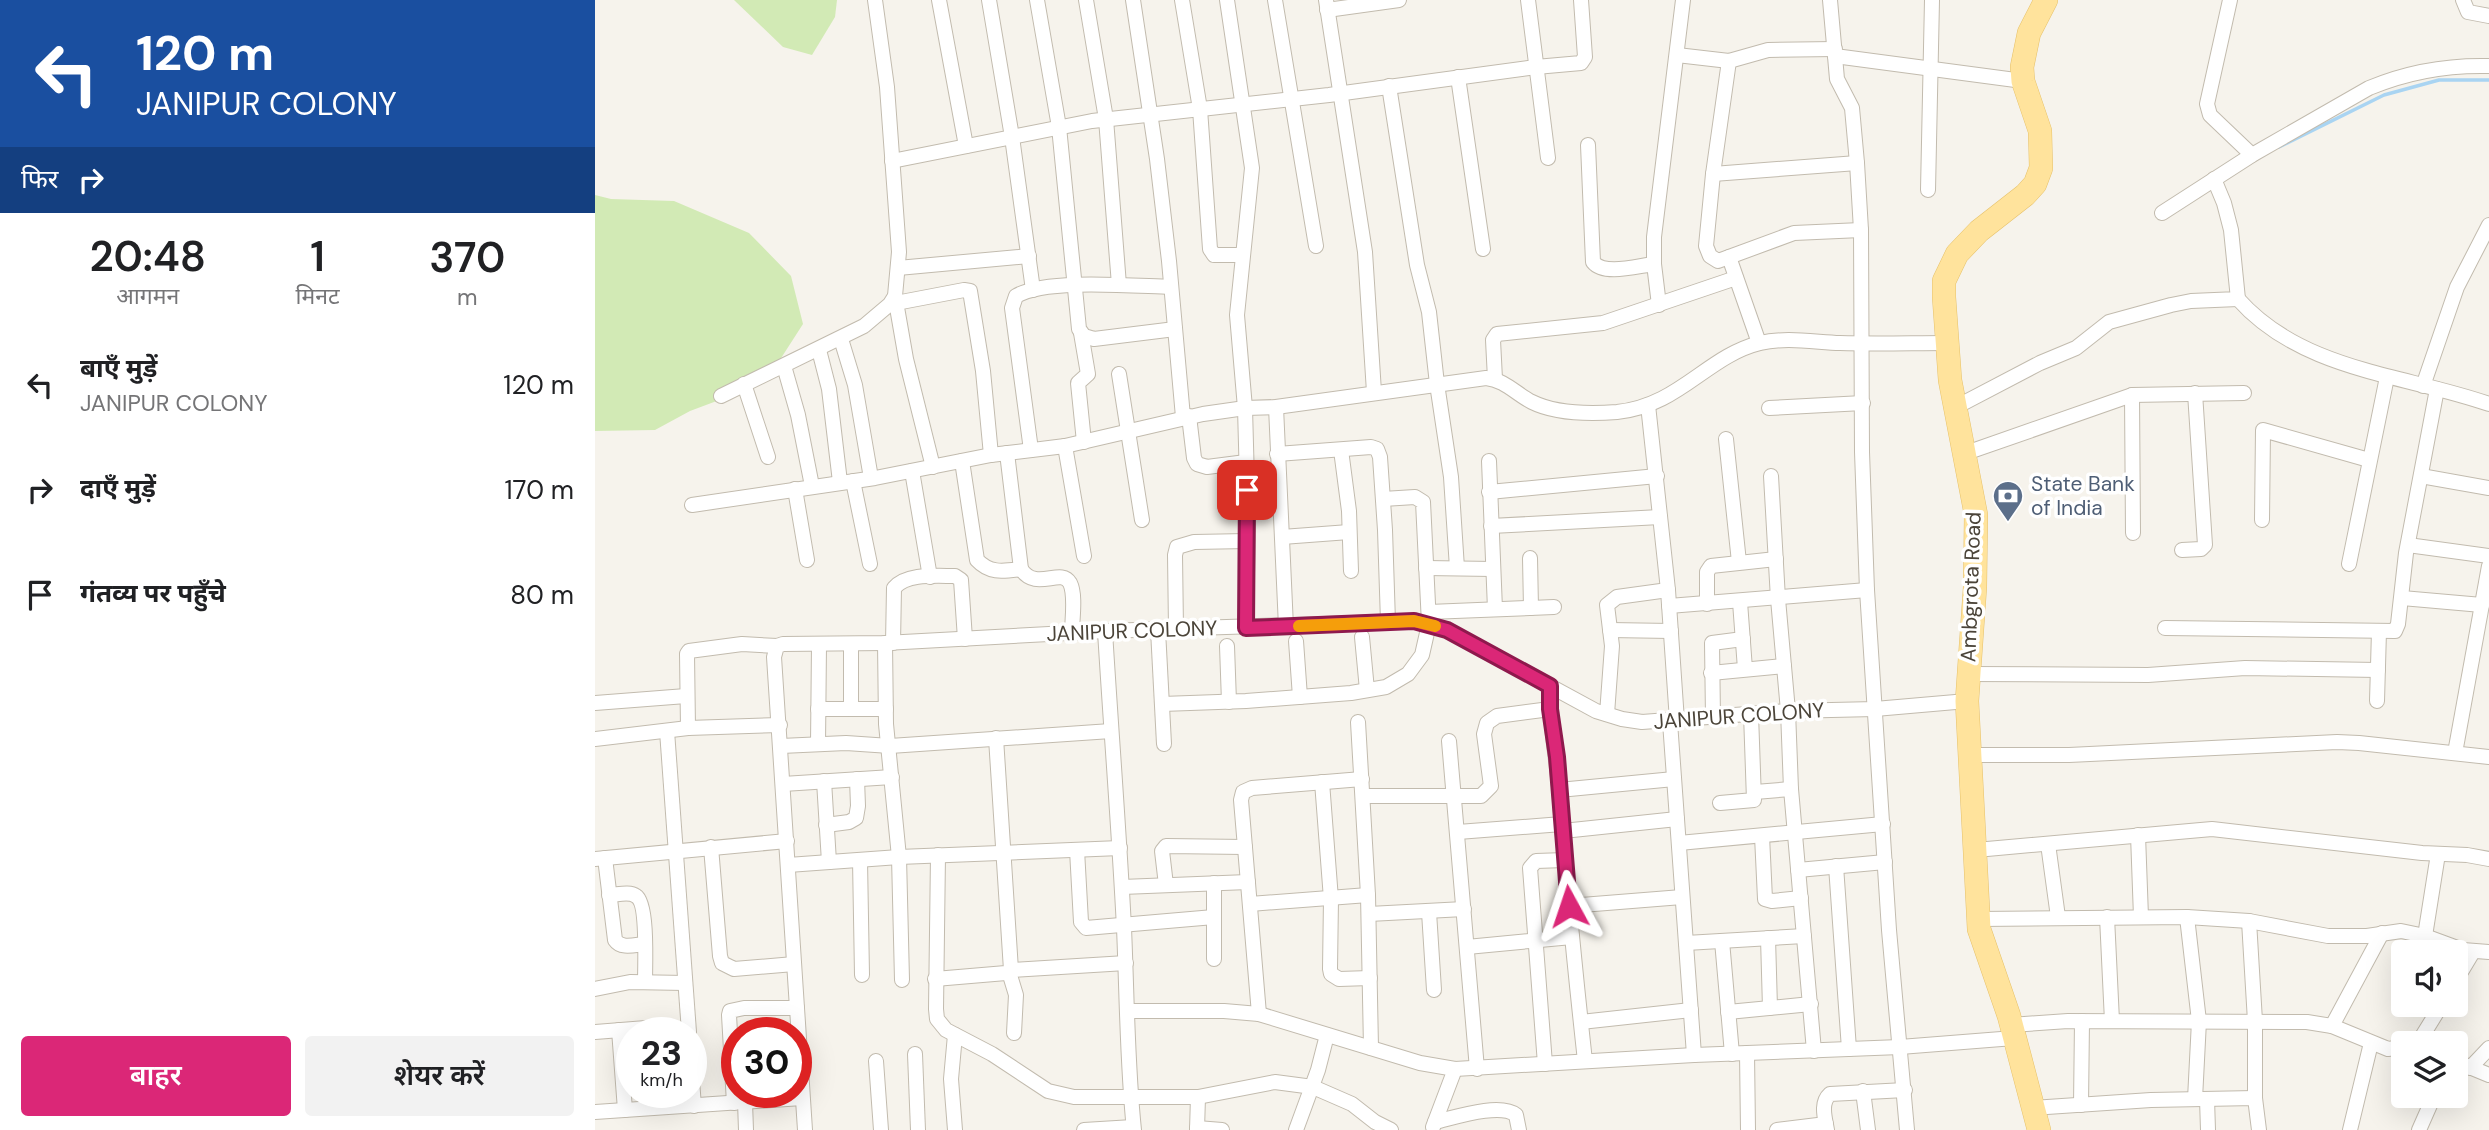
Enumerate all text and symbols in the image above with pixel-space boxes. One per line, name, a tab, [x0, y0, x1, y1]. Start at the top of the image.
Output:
text: 120 m	[136, 21, 274, 85]
icon: left	[21, 28, 112, 119]
text: JANIPUR COLONY	[136, 83, 397, 125]
icon: right	[72, 161, 110, 199]
text: फिर	[21, 162, 58, 196]
text: 20:48	[90, 229, 206, 284]
text: 1	[310, 229, 325, 284]
text: 370	[429, 230, 505, 285]
text: आगमन	[116, 281, 179, 311]
text: मिनट	[296, 281, 340, 311]
text: m	[457, 282, 478, 312]
text: बाएँ मुड़ें	[80, 351, 157, 385]
icon: left	[21, 366, 59, 404]
text: 120 m	[503, 368, 574, 402]
text: JANIPUR COLONY	[80, 388, 268, 418]
pin	[1217, 460, 1277, 520]
place label: State Bank of India	[2031, 470, 2135, 522]
icon: right	[21, 471, 59, 509]
text: दाएँ मुड़ें	[80, 471, 156, 505]
icon: arrive	[1228, 471, 1266, 509]
text: 170 m	[505, 473, 574, 507]
bank icon: State Bank of India	[1991, 479, 2025, 523]
street label: Ambgrota Road	[1954, 511, 1988, 663]
icon: arrive	[21, 576, 59, 614]
text: गंतव्य पर पहुँचे	[80, 576, 226, 610]
text: 80 m	[510, 578, 574, 612]
street label: JANIPUR COLONY	[1046, 614, 1218, 648]
street label: JANIPUR COLONY	[1653, 696, 1825, 736]
position arrow	[1532, 869, 1606, 943]
map controls	[2391, 940, 2468, 1108]
button: sound	[2391, 940, 2468, 1017]
speed limit sign: 30	[721, 1017, 812, 1108]
text: 23	[641, 1030, 682, 1076]
button: layers	[2391, 1031, 2468, 1108]
button: बाहर	[21, 1036, 291, 1116]
button: शेयर करें	[305, 1036, 574, 1116]
text: km/h	[640, 1068, 683, 1092]

